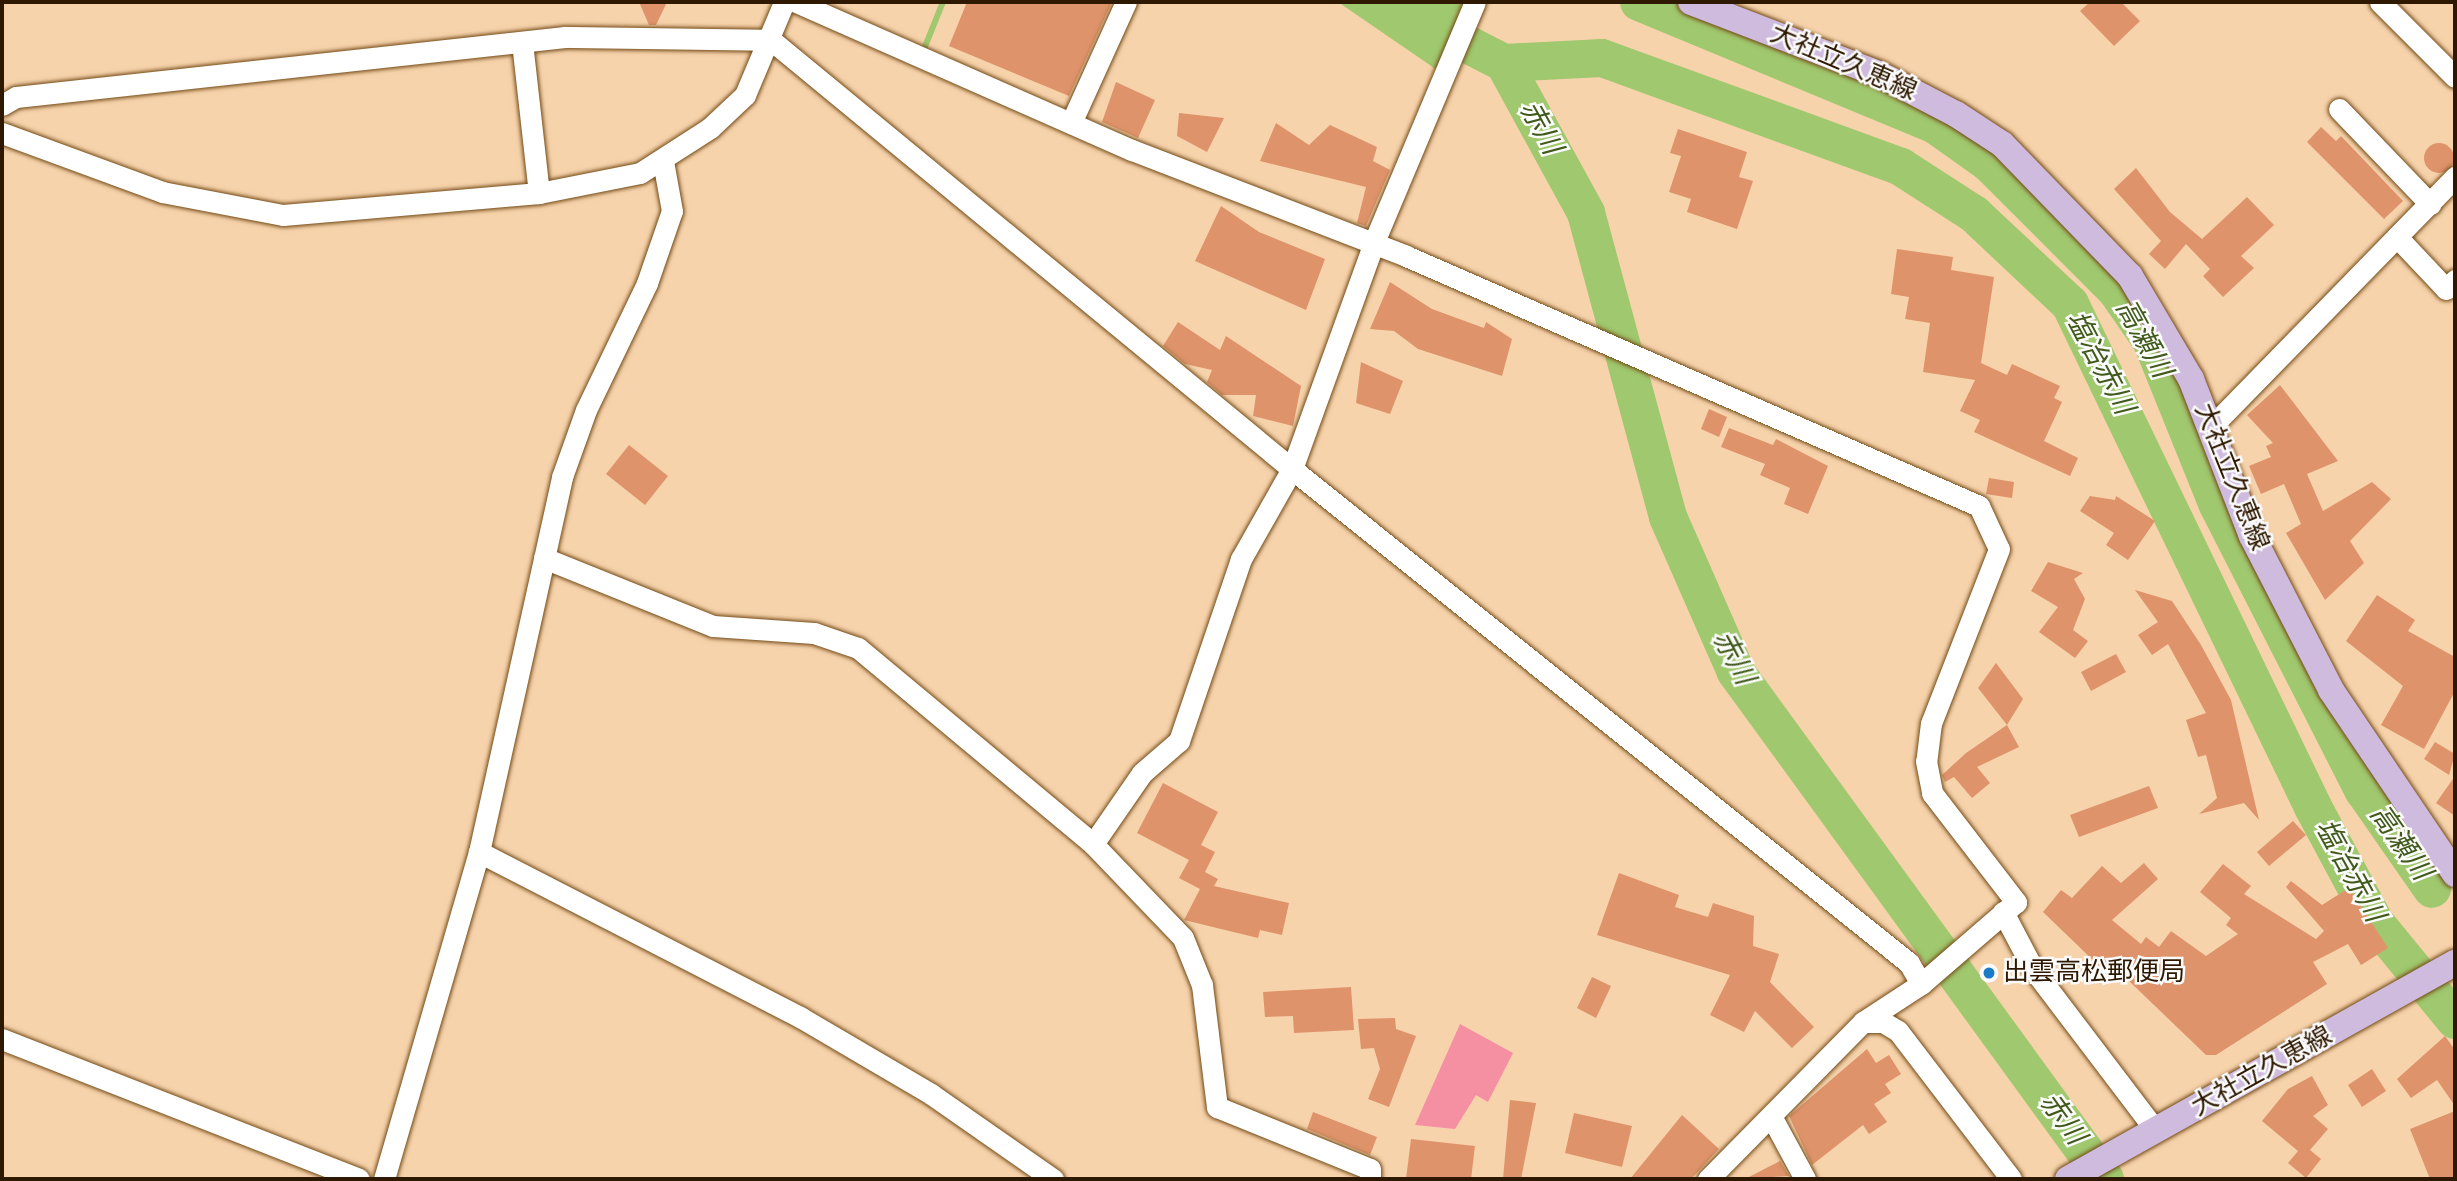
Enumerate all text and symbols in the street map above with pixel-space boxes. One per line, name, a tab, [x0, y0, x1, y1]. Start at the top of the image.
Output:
street label: 大社立久恵線	[1765, 18, 1921, 108]
water label: 赤川	[1512, 95, 1568, 161]
water label: 高瀬川	[2108, 294, 2178, 384]
water label: 塩冶赤川	[2058, 306, 2140, 420]
street label: 大社立久恵線	[2187, 399, 2275, 555]
water label: 赤川	[1705, 625, 1761, 691]
water label: 高瀬川	[2362, 799, 2438, 887]
water label: 塩冶赤川	[2307, 814, 2391, 928]
place label: 出雲高松郵便局	[2003, 957, 2185, 989]
marker: 出雲高松郵便局	[1981, 965, 1997, 981]
street label: 大社立久恵線	[2186, 1021, 2338, 1123]
water label: 赤川	[2032, 1086, 2092, 1152]

